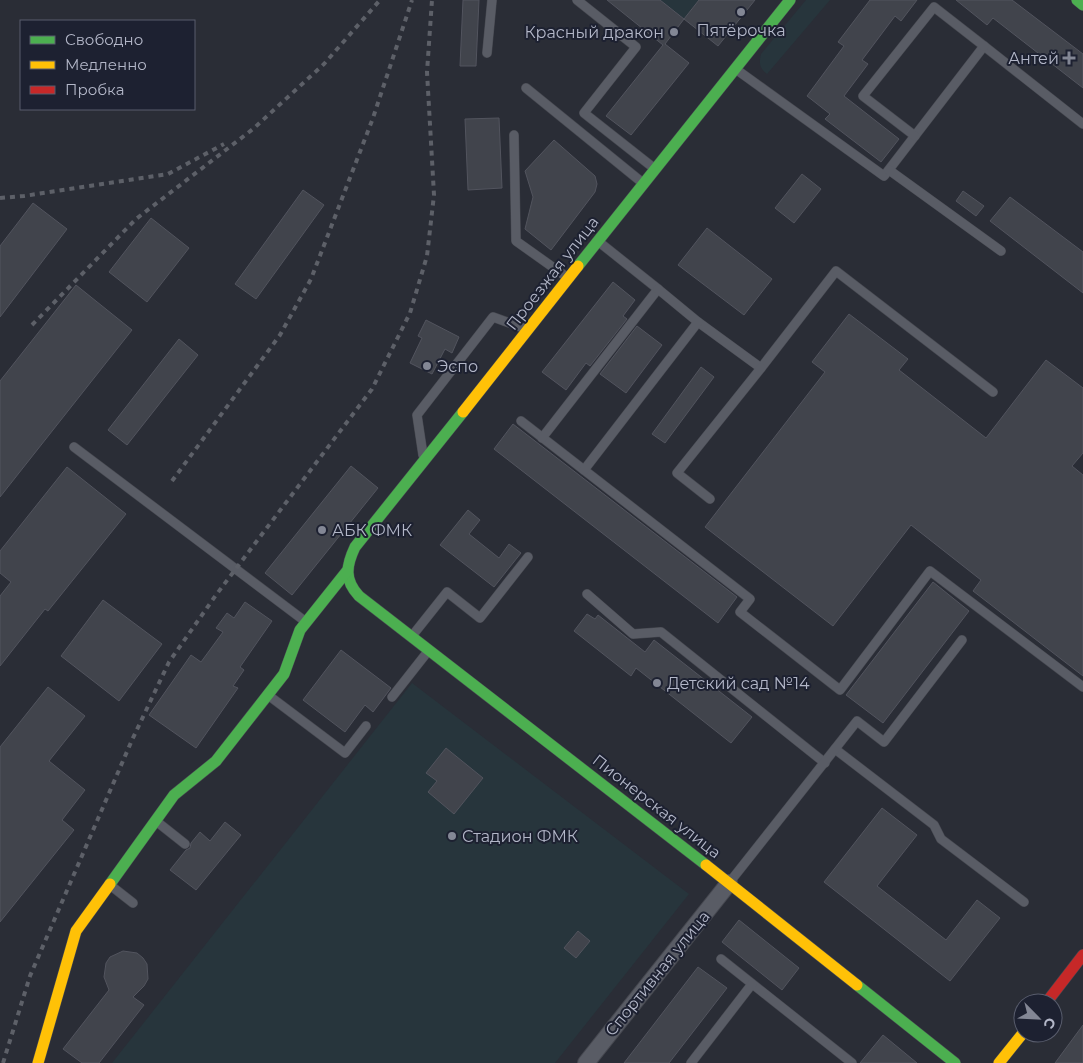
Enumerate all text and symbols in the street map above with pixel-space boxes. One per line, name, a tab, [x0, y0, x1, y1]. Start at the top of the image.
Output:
marker: Пятёрочка	[735, 6, 747, 18]
legend	[20, 20, 195, 110]
place label: Пятёрочка	[696, 21, 786, 40]
place label: Красный дракон	[524, 23, 664, 42]
marker: Красный дракон	[668, 26, 680, 38]
text: Свободно	[65, 30, 143, 49]
place label: Антей	[1008, 49, 1059, 68]
marker: Антей	[1063, 52, 1075, 64]
text: Медленно	[65, 55, 147, 74]
text: Пробка	[65, 80, 124, 99]
street label: Проезжая улица	[502, 213, 603, 334]
place label: Эспо	[437, 357, 478, 376]
marker: Эспо	[421, 360, 433, 372]
place label: АБК ФМК	[332, 521, 412, 540]
marker: АБК ФМК	[316, 524, 328, 536]
place label: Детский сад №14	[667, 674, 810, 693]
marker: Детский сад №14	[651, 677, 663, 689]
street label: Пионерская улица	[589, 750, 725, 862]
place label: Стадион ФМК	[462, 827, 578, 846]
marker: Стадион ФМК	[446, 830, 458, 842]
street label: Спортивная улица	[601, 907, 714, 1040]
north arrow	[1013, 993, 1063, 1043]
text: С	[1040, 1015, 1060, 1032]

